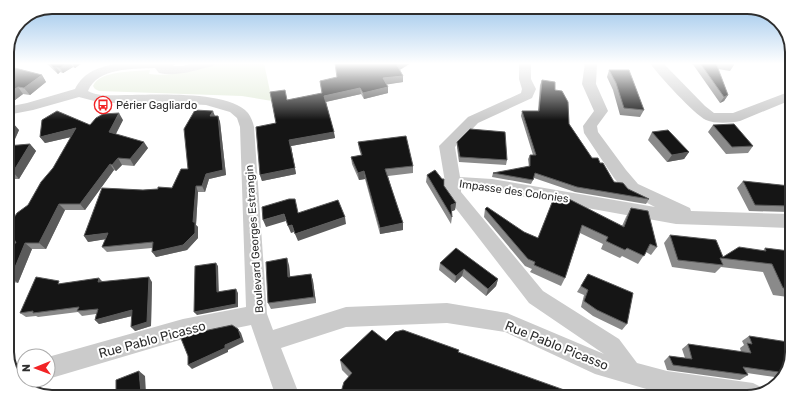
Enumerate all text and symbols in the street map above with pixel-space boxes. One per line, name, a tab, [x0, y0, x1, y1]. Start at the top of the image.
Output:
bus stop icon: Périer Gagliardo	[93, 95, 113, 115]
place label: Périer Gagliardo	[116, 99, 197, 112]
street label: Boulevard Georges Estrangin	[243, 164, 266, 314]
street label: Impasse des Colonies	[458, 177, 570, 206]
street label: Rue Pablo Picasso	[97, 318, 207, 361]
street label: Rue Pablo Picasso	[503, 318, 611, 373]
north arrow	[16, 348, 56, 388]
text: N	[20, 364, 33, 372]

